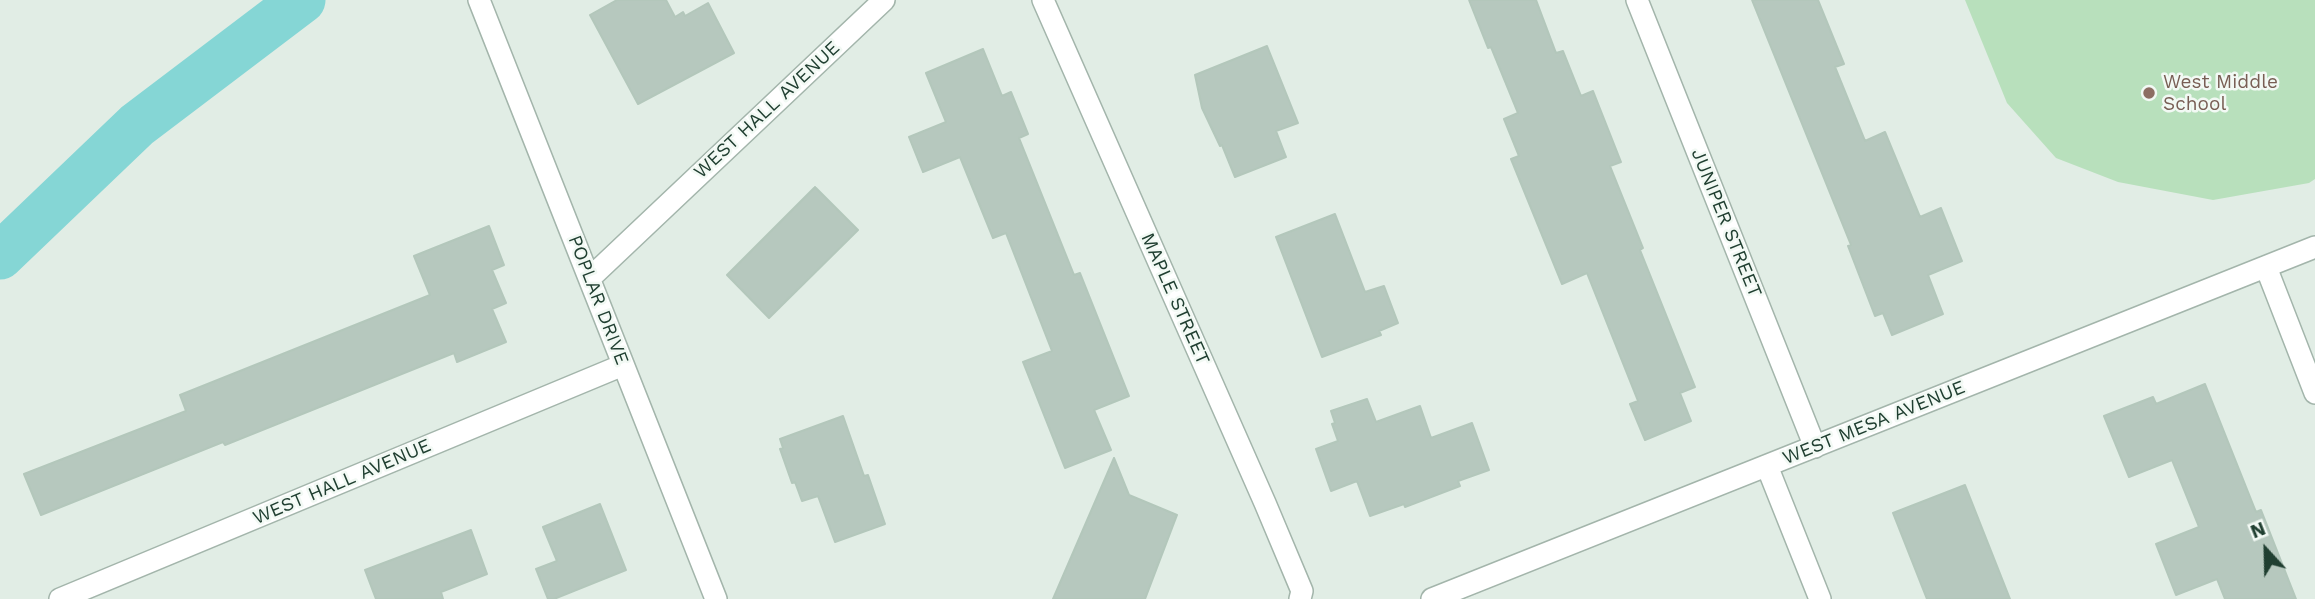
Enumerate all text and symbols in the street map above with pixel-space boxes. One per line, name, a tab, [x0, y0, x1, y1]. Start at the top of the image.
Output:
street label: WEST HALL AVENUE	[689, 37, 845, 183]
place label: West Middle School	[2163, 71, 2278, 115]
marker: West Middle School	[2141, 85, 2157, 101]
street label: JUNIPER STREET	[1686, 145, 1766, 301]
street label: MAPLE STREET	[1136, 230, 1214, 368]
street label: POPLAR DRIVE	[563, 232, 633, 368]
street label: WEST MESA AVENUE	[1779, 376, 1969, 470]
street label: WEST HALL AVENUE	[250, 434, 434, 530]
north arrow	[2231, 515, 2301, 585]
text: N	[2247, 517, 2269, 543]

